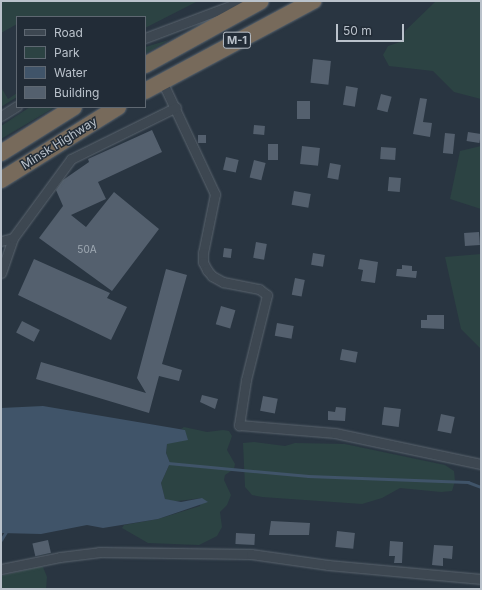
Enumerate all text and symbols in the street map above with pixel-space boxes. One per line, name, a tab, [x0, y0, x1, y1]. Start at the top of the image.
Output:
legend	[16, 16, 146, 108]
scale bar	[338, 16, 406, 42]
text: 50 m	[343, 23, 372, 38]
text: Road	[54, 25, 83, 40]
road number: М-1	[222, 31, 252, 49]
text: Park	[54, 45, 80, 60]
text: Water	[54, 65, 87, 80]
text: Building	[54, 85, 99, 100]
street label: Minsk Highway	[18, 114, 100, 172]
house number: 50А	[77, 244, 97, 256]

